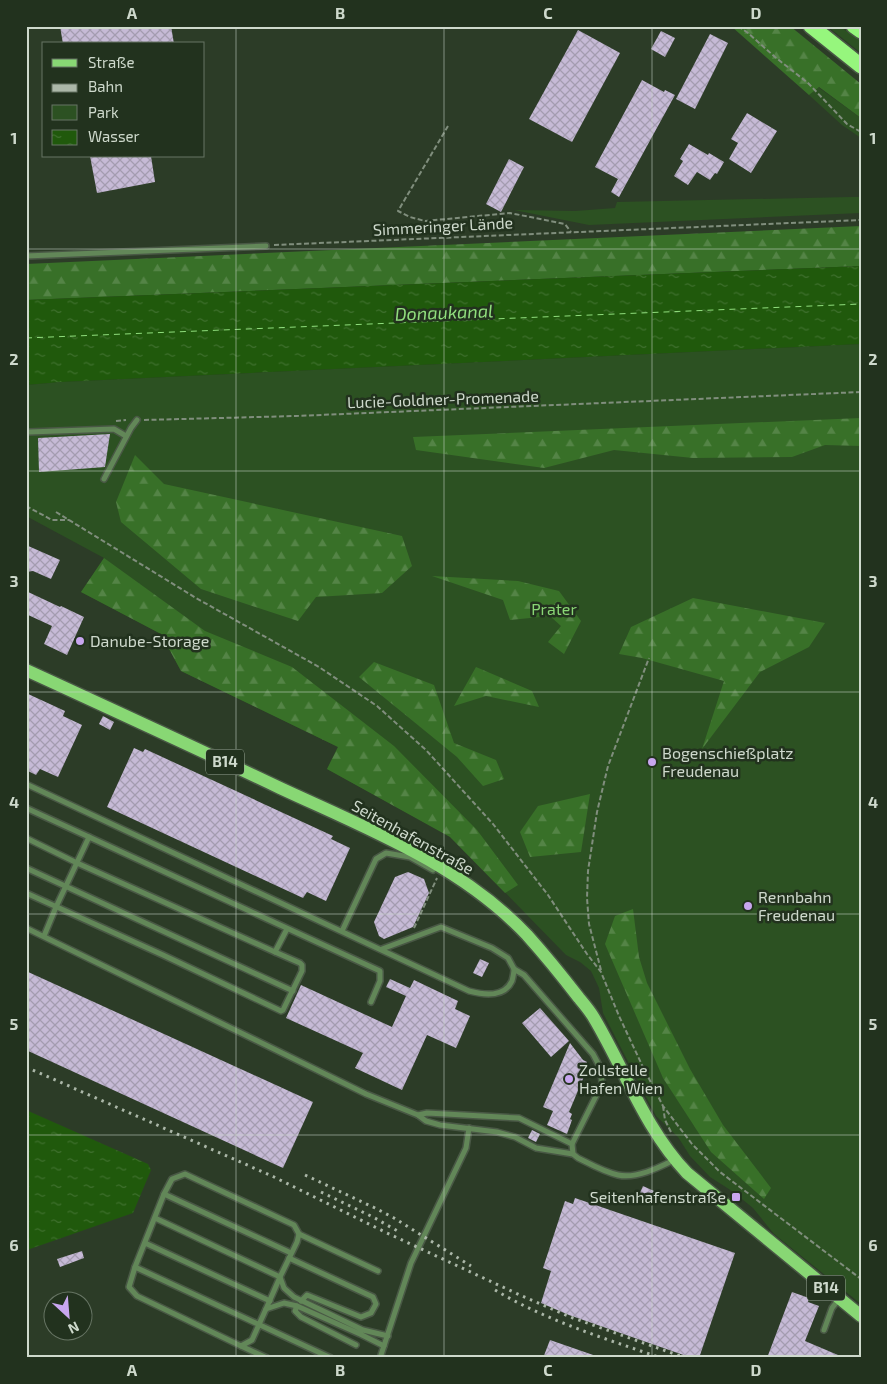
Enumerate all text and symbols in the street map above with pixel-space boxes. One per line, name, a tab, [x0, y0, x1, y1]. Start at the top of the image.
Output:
text: A	[127, 3, 138, 22]
text: B	[335, 3, 345, 22]
text: C	[543, 3, 553, 22]
text: D	[751, 3, 762, 22]
legend	[42, 42, 205, 158]
text: Straße	[88, 53, 134, 71]
text: Bahn	[88, 77, 123, 95]
text: Park	[88, 103, 119, 121]
text: Wasser	[88, 127, 140, 145]
text: 1	[11, 128, 17, 147]
text: 1	[870, 128, 876, 147]
street label: Simmeringer Lände	[372, 212, 514, 239]
water label: Donaukanal	[394, 299, 494, 325]
text: 2	[9, 349, 19, 368]
text: 2	[868, 349, 878, 368]
street label: Lucie-Goldner-Promenade	[347, 386, 539, 411]
text: 3	[9, 571, 19, 590]
text: 3	[868, 571, 878, 590]
park label: Prater	[531, 599, 577, 618]
place label: Danube-Storage	[90, 631, 209, 650]
marker: Danube-Storage	[74, 635, 86, 647]
place label: Bogenschießplatz Freudenau	[662, 743, 793, 780]
road number: B14	[206, 750, 244, 774]
marker: Bogenschießplatz Freudenau	[646, 756, 658, 768]
text: 4	[9, 792, 19, 811]
text: 4	[868, 792, 878, 811]
street label: Seitenhafenstraße	[349, 795, 477, 878]
place label: Rennbahn Freudenau	[758, 887, 835, 924]
marker: Rennbahn Freudenau	[742, 900, 754, 912]
text: 5	[10, 1014, 19, 1033]
text: 5	[869, 1014, 878, 1033]
place label: Zollstelle Hafen Wien	[579, 1060, 663, 1097]
marker: Zollstelle Hafen Wien	[563, 1073, 575, 1085]
place label: Seitenhafenstraße	[590, 1187, 726, 1206]
marker: Seitenhafenstraße	[730, 1191, 742, 1203]
text: 6	[9, 1235, 19, 1254]
text: 6	[868, 1235, 878, 1254]
road number: B14	[807, 1276, 845, 1300]
north arrow	[42, 1292, 92, 1342]
text: N	[66, 1318, 82, 1338]
text: A	[127, 1360, 138, 1379]
text: B	[335, 1360, 345, 1379]
text: C	[543, 1360, 553, 1379]
text: D	[751, 1360, 762, 1379]

